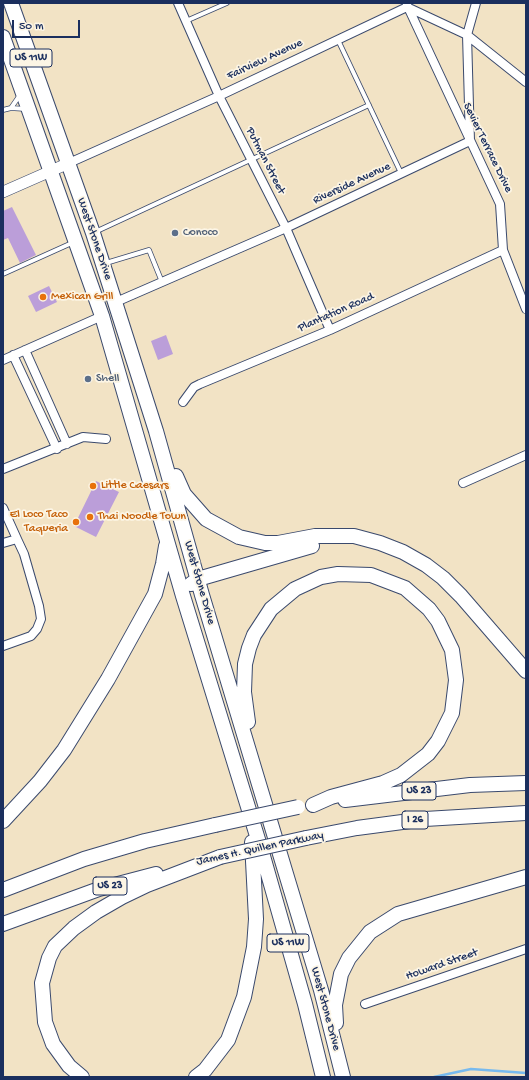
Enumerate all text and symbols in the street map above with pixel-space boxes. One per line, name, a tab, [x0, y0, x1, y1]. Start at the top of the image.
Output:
scale bar	[14, 12, 82, 38]
text: 50 m	[19, 20, 44, 34]
street label: Fairview Avenue	[225, 36, 305, 84]
road number: US 11W	[10, 49, 52, 67]
street label: Sevier Terrace Drive	[459, 101, 515, 195]
street label: Putman Street	[242, 125, 288, 197]
street label: Riverside Avenue	[311, 160, 393, 208]
street label: West Stone Drive	[73, 196, 115, 282]
place label: Conoco	[183, 226, 218, 240]
marker: Conoco	[170, 228, 180, 238]
place label: Mexican Grill	[51, 290, 113, 304]
street label: Plantation Road	[296, 290, 376, 336]
marker: Mexican Grill	[38, 292, 48, 302]
place label: Shell	[96, 372, 119, 386]
marker: Shell	[83, 374, 93, 384]
place label: Little Caesars	[101, 479, 169, 493]
marker: Little Caesars	[88, 481, 98, 491]
place label: El Loco Taco Taqueria	[10, 508, 68, 536]
place label: Thai Noodle Town	[98, 510, 186, 524]
marker: Thai Noodle Town	[85, 512, 95, 522]
marker: El Loco Taco Taqueria	[71, 517, 81, 527]
street label: West Stone Drive	[180, 540, 218, 626]
road number: US 23	[402, 782, 436, 800]
road number: I 26	[402, 811, 428, 829]
street label: James H. Quillen Parkway	[195, 828, 325, 870]
road number: US 23	[93, 877, 127, 895]
road number: US 11W	[267, 934, 309, 952]
street label: Howard Street	[404, 946, 480, 984]
street label: West Stone Drive	[307, 966, 343, 1052]

